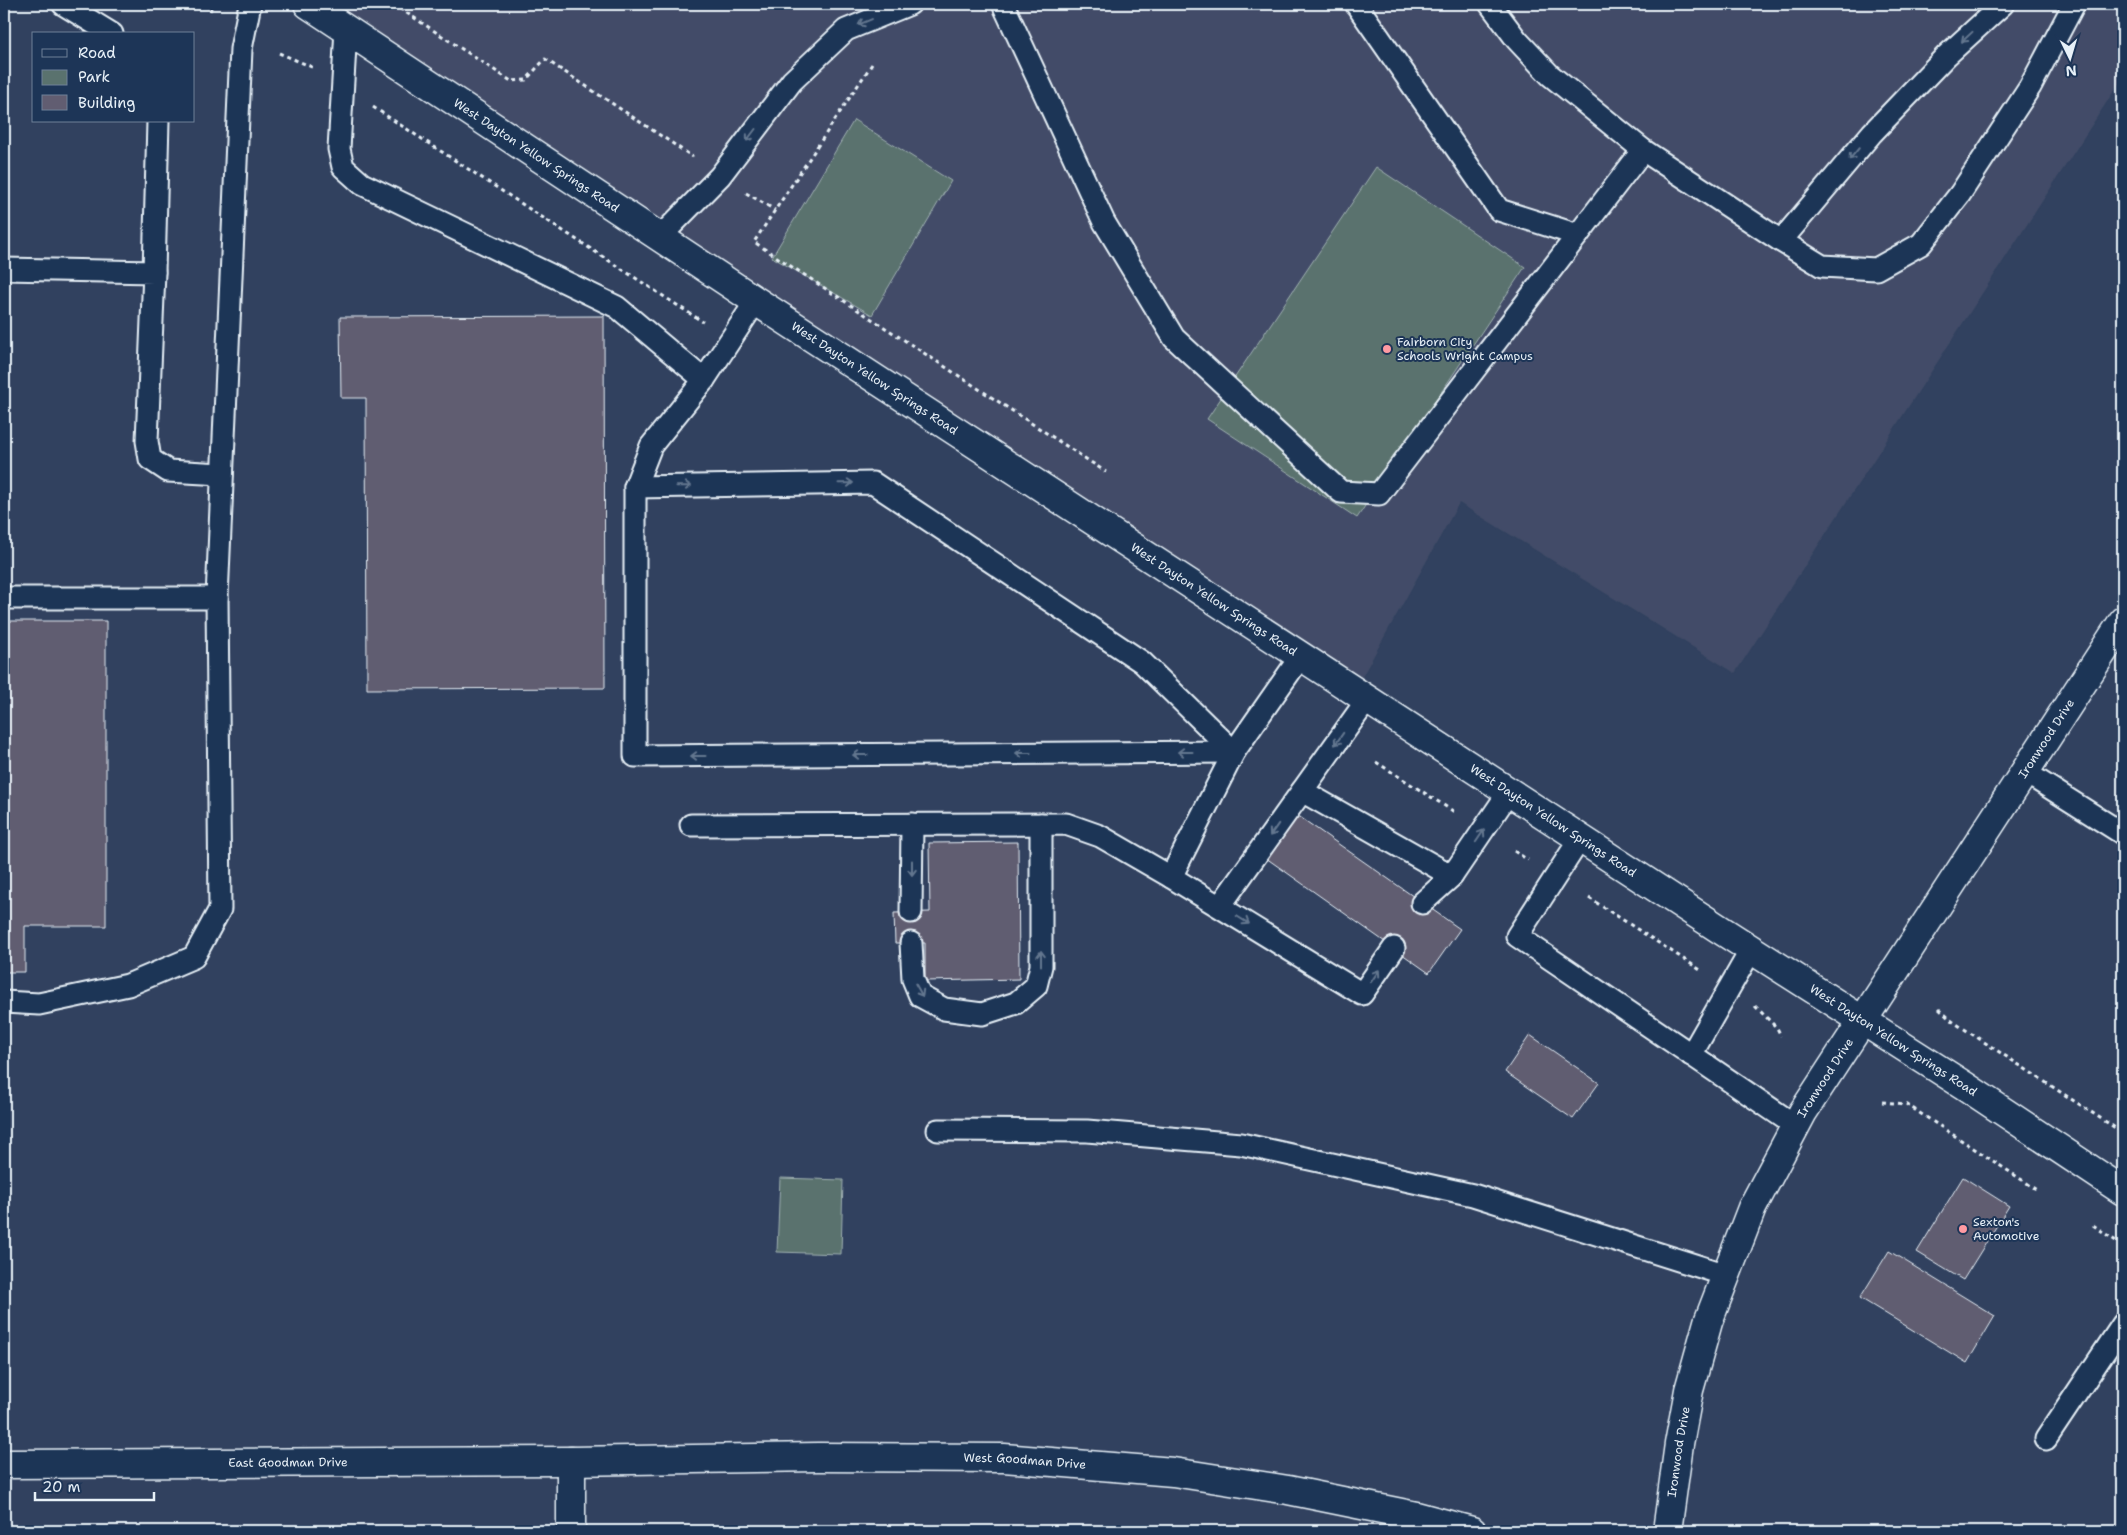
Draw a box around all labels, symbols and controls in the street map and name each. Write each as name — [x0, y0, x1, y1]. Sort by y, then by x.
one-way arrow — [858, 18, 873, 28]
one-way arrow — [1961, 31, 1973, 43]
legend — [32, 32, 195, 122]
north arrow — [2044, 32, 2094, 82]
text: Road — [78, 43, 116, 63]
text: N — [2065, 62, 2077, 80]
text: Park — [78, 67, 110, 87]
text: Building — [78, 93, 135, 113]
street label: West Dayton Yellow Springs Road — [450, 95, 623, 216]
one-way arrow — [746, 128, 756, 142]
one-way arrow — [1849, 147, 1860, 160]
street label: West Dayton Yellow Springs Road — [788, 318, 961, 439]
place label: Fairborn City Schools Wright Campus — [1397, 334, 1533, 364]
marker: Fairborn City Schools Wright Campus — [1381, 343, 1393, 355]
one-way arrow — [838, 479, 854, 488]
one-way arrow — [675, 481, 691, 491]
street label: West Dayton Yellow Springs Road — [1127, 539, 1301, 660]
street label: Ironwood Drive — [2015, 696, 2078, 781]
one-way arrow — [1334, 732, 1344, 746]
one-way arrow — [1178, 747, 1194, 757]
one-way arrow — [1015, 748, 1032, 758]
one-way arrow — [853, 750, 869, 759]
one-way arrow — [690, 751, 706, 761]
street label: West Dayton Yellow Springs Road — [1467, 760, 1640, 881]
one-way arrow — [1269, 823, 1279, 837]
one-way arrow — [1475, 829, 1485, 843]
one-way arrow — [907, 860, 916, 876]
one-way arrow — [1236, 915, 1250, 926]
one-way arrow — [1036, 950, 1046, 966]
one-way arrow — [1370, 969, 1380, 983]
street label: West Dayton Yellow Springs Road — [1807, 981, 1980, 1100]
one-way arrow — [914, 982, 924, 996]
street label: Ironwood Drive — [1794, 1035, 1857, 1120]
place label: Sexton's Automotive — [1973, 1214, 2040, 1244]
marker: Sexton's Automotive — [1957, 1223, 1969, 1235]
street label: Ironwood Drive — [1664, 1405, 1694, 1498]
street label: West Goodman Drive — [964, 1450, 1087, 1473]
street label: East Goodman Drive — [228, 1454, 348, 1471]
scale bar — [35, 1470, 154, 1502]
text: 20 m — [42, 1477, 81, 1497]

